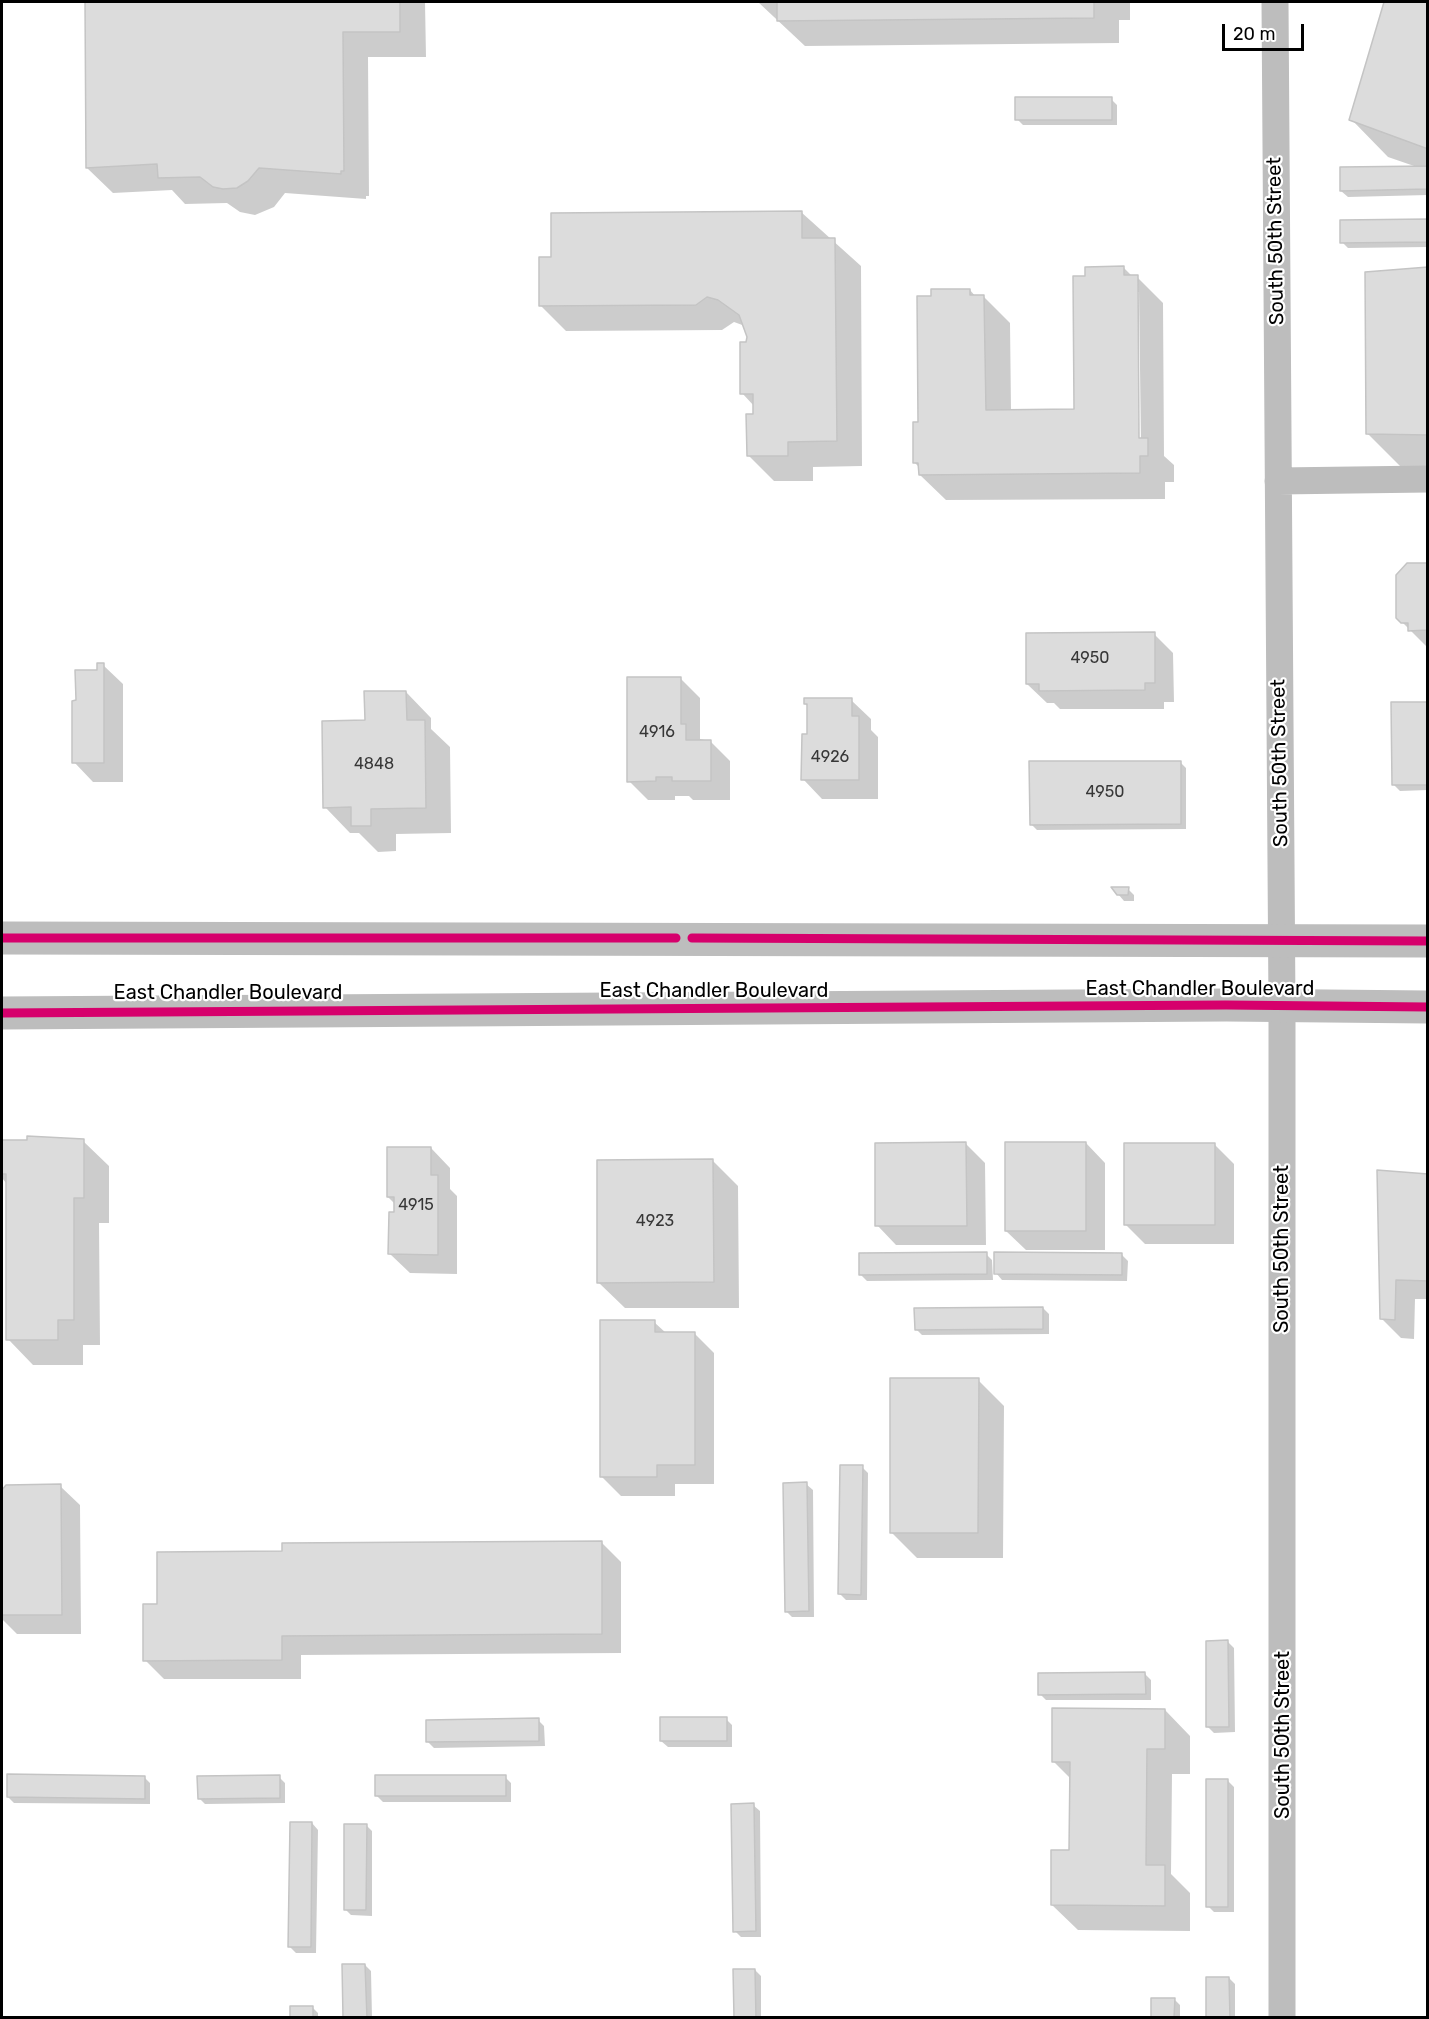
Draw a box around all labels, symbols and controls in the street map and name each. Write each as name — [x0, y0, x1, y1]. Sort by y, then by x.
scale bar — [1225, 12, 1308, 50]
text: 20 m — [1233, 23, 1275, 45]
street label: South 50th Street — [1263, 157, 1289, 325]
house number: 4950 — [1071, 648, 1109, 668]
street label: South 50th Street — [1267, 679, 1293, 847]
house number: 4916 — [639, 722, 675, 742]
house number: 4926 — [811, 747, 849, 767]
house number: 4848 — [354, 754, 394, 774]
house number: 4950 — [1086, 782, 1124, 802]
street label: East Chandler Boulevard — [1086, 977, 1314, 1001]
street label: East Chandler Boulevard — [600, 979, 828, 1003]
street label: East Chandler Boulevard — [114, 981, 342, 1005]
street label: South 50th Street — [1270, 1165, 1294, 1333]
house number: 4915 — [398, 1195, 434, 1215]
house number: 4923 — [636, 1211, 674, 1231]
street label: South 50th Street — [1271, 1651, 1295, 1819]

